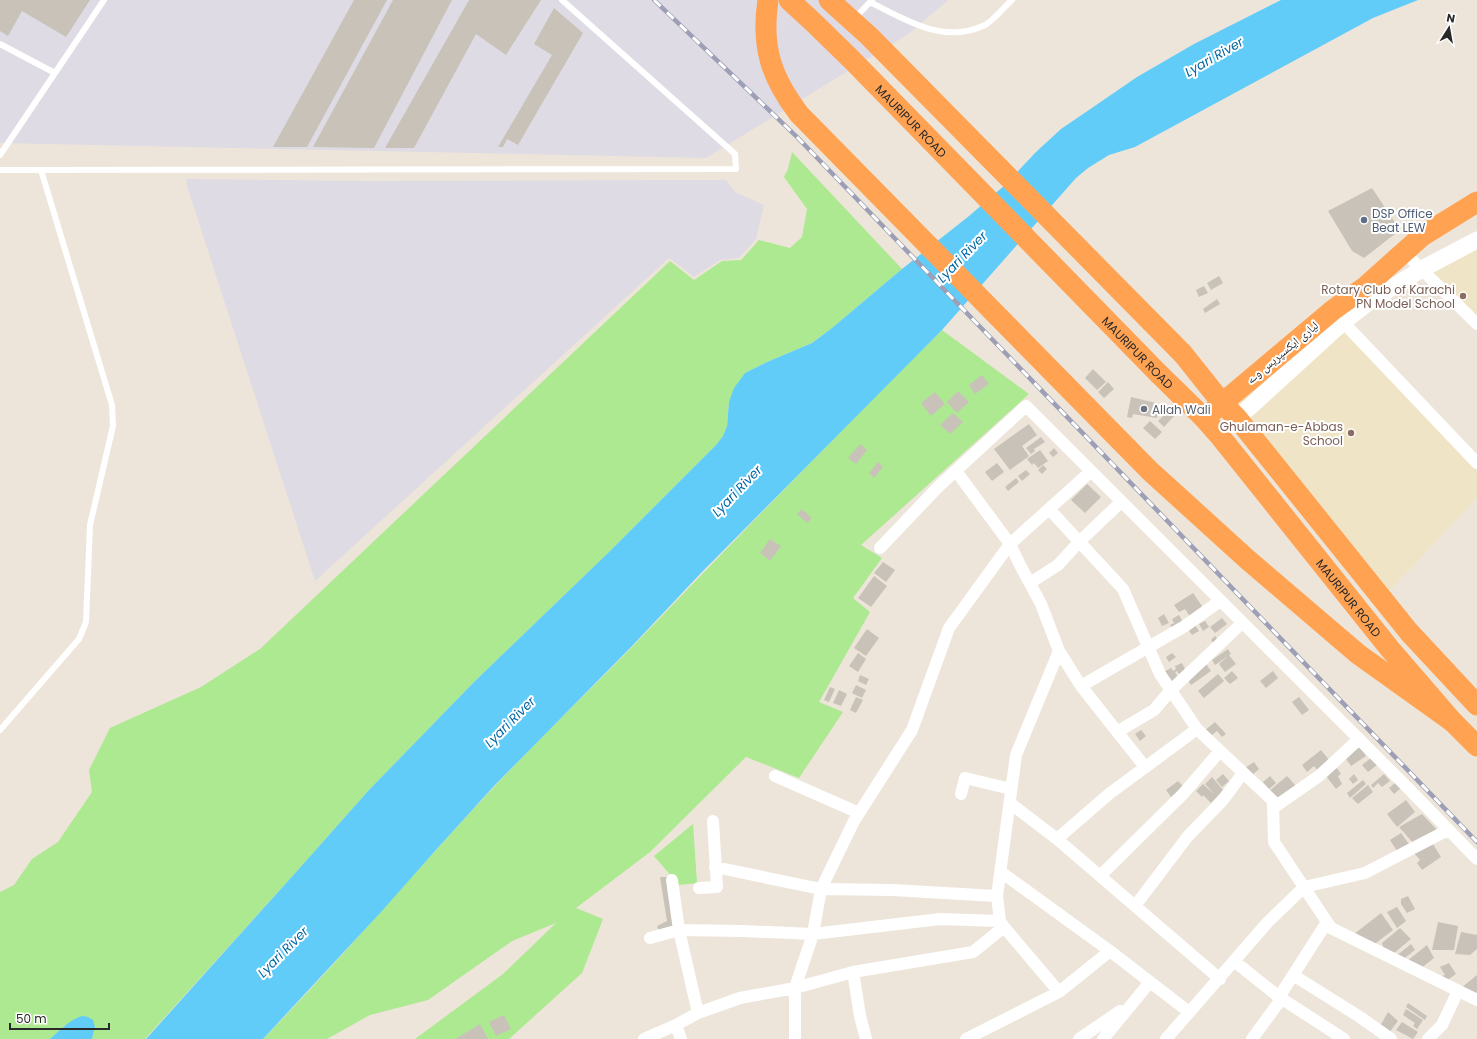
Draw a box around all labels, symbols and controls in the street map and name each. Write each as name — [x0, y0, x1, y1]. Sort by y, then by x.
north arrow — [1429, 8, 1469, 48]
text: N — [1445, 10, 1456, 27]
water label: Lyari River — [1181, 32, 1248, 81]
street label: MAURIPUR ROAD — [872, 81, 951, 161]
place label: DSP Office Beat LEW — [1372, 205, 1433, 236]
marker: DSP Office Beat LEW — [1359, 215, 1369, 225]
water label: Lyari River — [933, 226, 992, 287]
place label: Rotary Club of Karachi PN Model School — [1321, 281, 1455, 312]
marker: Rotary Club of Karachi PN Model School — [1458, 291, 1468, 301]
street label: MAURIPUR ROAD — [1098, 312, 1178, 392]
street label: لیاری ایکسپریس وے — [1242, 317, 1322, 387]
place label: Allah Wali — [1152, 401, 1211, 418]
marker: Allah Wali — [1139, 404, 1149, 414]
place label: Ghulaman-e-Abbas School — [1220, 418, 1343, 449]
marker: Ghulaman-e-Abbas School — [1346, 428, 1356, 438]
water label: Lyari River — [708, 460, 767, 521]
street label: MAURIPUR ROAD — [1312, 555, 1386, 640]
water label: Lyari River — [480, 692, 540, 752]
water label: Lyari River — [253, 922, 313, 982]
scale bar — [10, 1005, 109, 1031]
text: 50 m — [16, 1010, 47, 1027]

